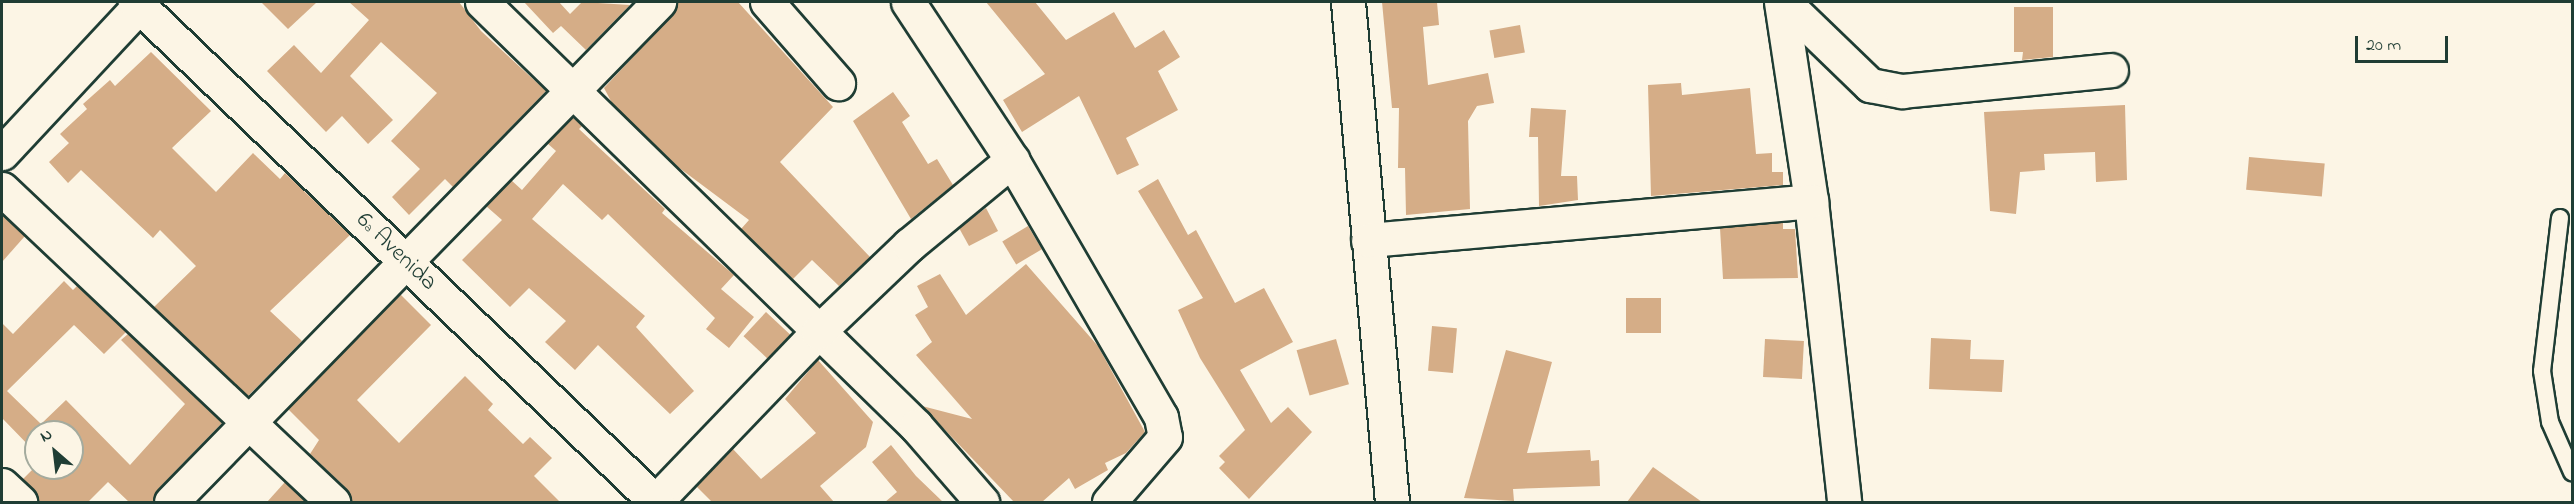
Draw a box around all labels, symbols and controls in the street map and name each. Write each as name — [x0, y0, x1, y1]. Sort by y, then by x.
scale bar — [2358, 24, 2451, 62]
text: 20 m — [2366, 33, 2401, 59]
street label: 6ª Avenida — [350, 207, 442, 297]
north arrow — [24, 420, 84, 480]
text: N — [36, 423, 57, 449]

